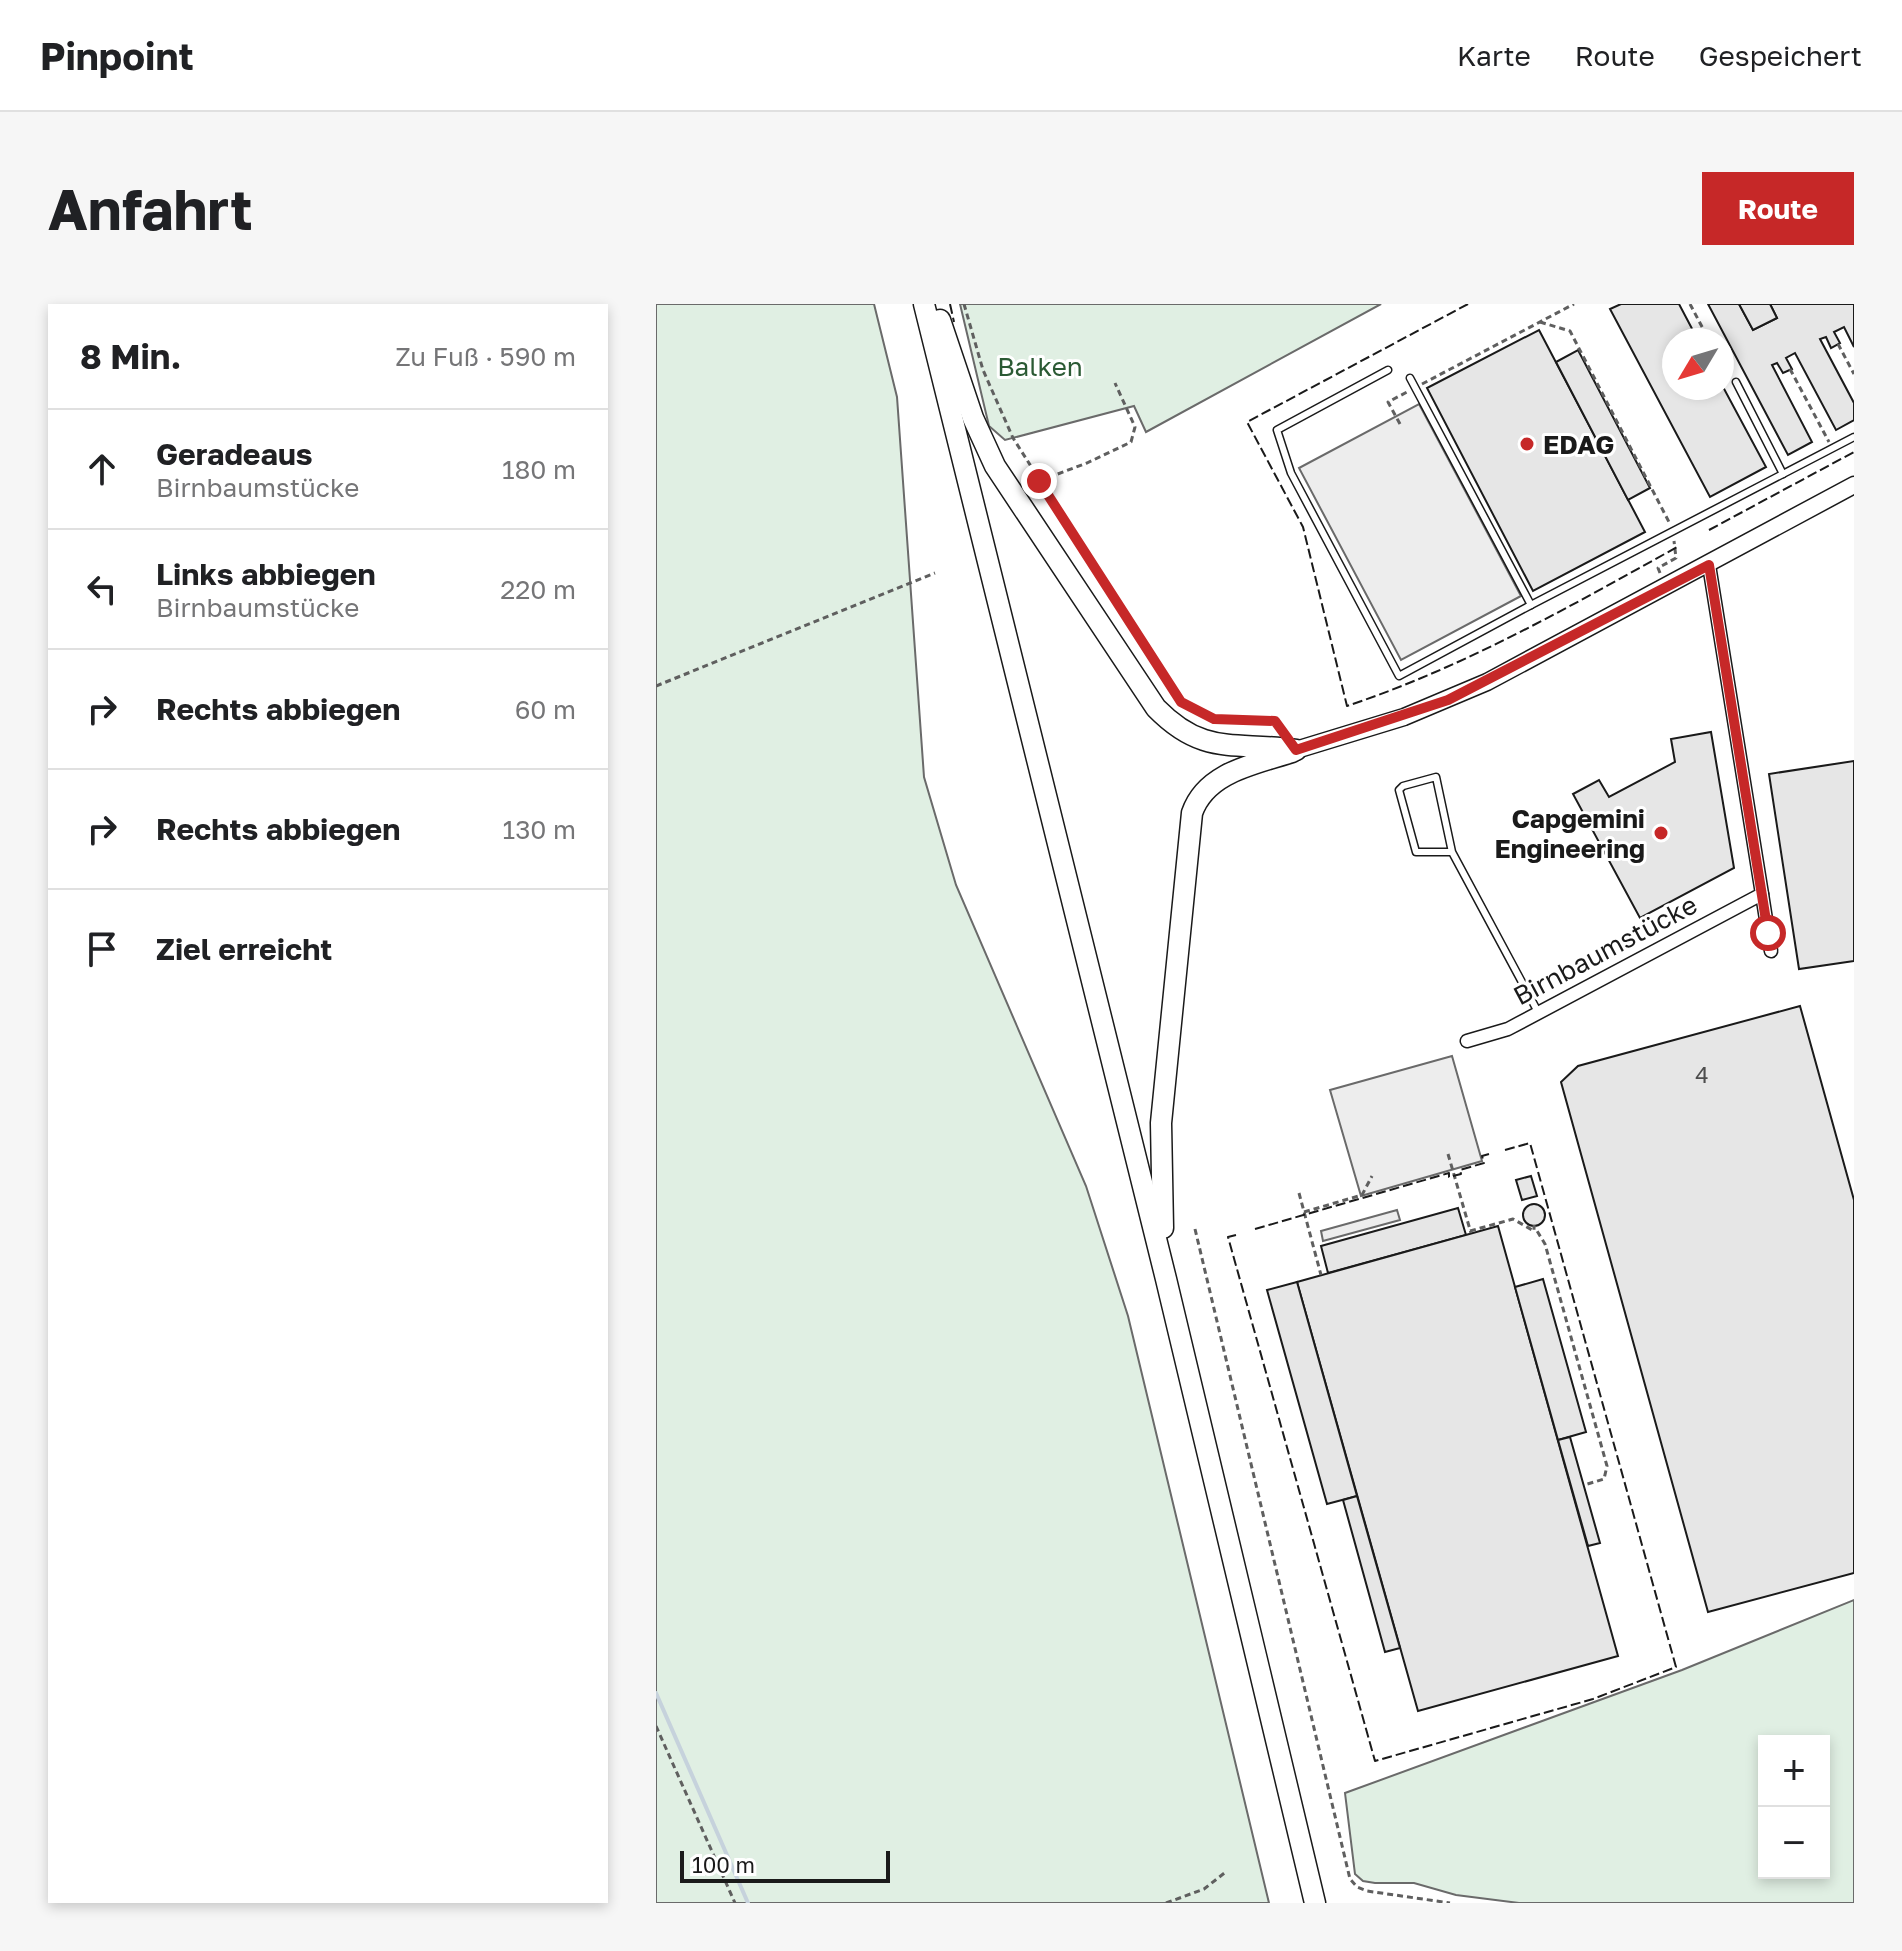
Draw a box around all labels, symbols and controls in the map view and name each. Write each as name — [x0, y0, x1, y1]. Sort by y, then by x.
text: Pinpoint — [40, 33, 194, 78]
text: Karte — [1457, 39, 1531, 72]
text: Route — [1575, 39, 1655, 72]
text: Gespeichert — [1699, 39, 1862, 72]
button: Route — [1702, 172, 1854, 245]
text: Anfahrt — [48, 175, 253, 242]
north arrow — [1662, 328, 1734, 400]
text: 8 Min. — [80, 336, 181, 376]
text: Zu Fuß · 590 m — [395, 341, 576, 372]
park label: Balken — [997, 351, 1083, 382]
place label: EDAG — [1543, 429, 1614, 460]
marker: EDAG — [1518, 435, 1536, 453]
text: Geradeaus — [156, 436, 313, 472]
icon: ahead — [80, 447, 124, 491]
text: 180 m — [502, 454, 576, 485]
route end — [1021, 463, 1057, 499]
text: Birnbaumstücke — [156, 472, 359, 503]
text: Links abbiegen — [156, 556, 376, 592]
icon: left — [80, 567, 124, 611]
text: 220 m — [500, 574, 576, 605]
text: Birnbaumstücke — [156, 592, 359, 623]
icon: right — [80, 687, 124, 731]
text: Rechts abbiegen — [156, 691, 400, 727]
text: 60 m — [515, 694, 576, 725]
place label: Capgemini Engineering — [1495, 803, 1645, 864]
icon: right — [80, 807, 124, 851]
text: Rechts abbiegen — [156, 811, 400, 847]
text: 130 m — [503, 814, 576, 845]
marker: Capgemini Engineering — [1652, 824, 1670, 842]
street label: Birnbaumstücke — [1508, 889, 1702, 1011]
route start — [1750, 915, 1786, 951]
icon: arrive — [80, 927, 124, 971]
text: Ziel erreicht — [156, 931, 332, 967]
house number: 4 — [1695, 1061, 1709, 1088]
map controls — [1758, 1735, 1830, 1879]
button: + — [1758, 1735, 1830, 1807]
button: − — [1758, 1807, 1830, 1879]
scale bar — [680, 1847, 890, 1883]
text: 100 m — [692, 1851, 755, 1878]

